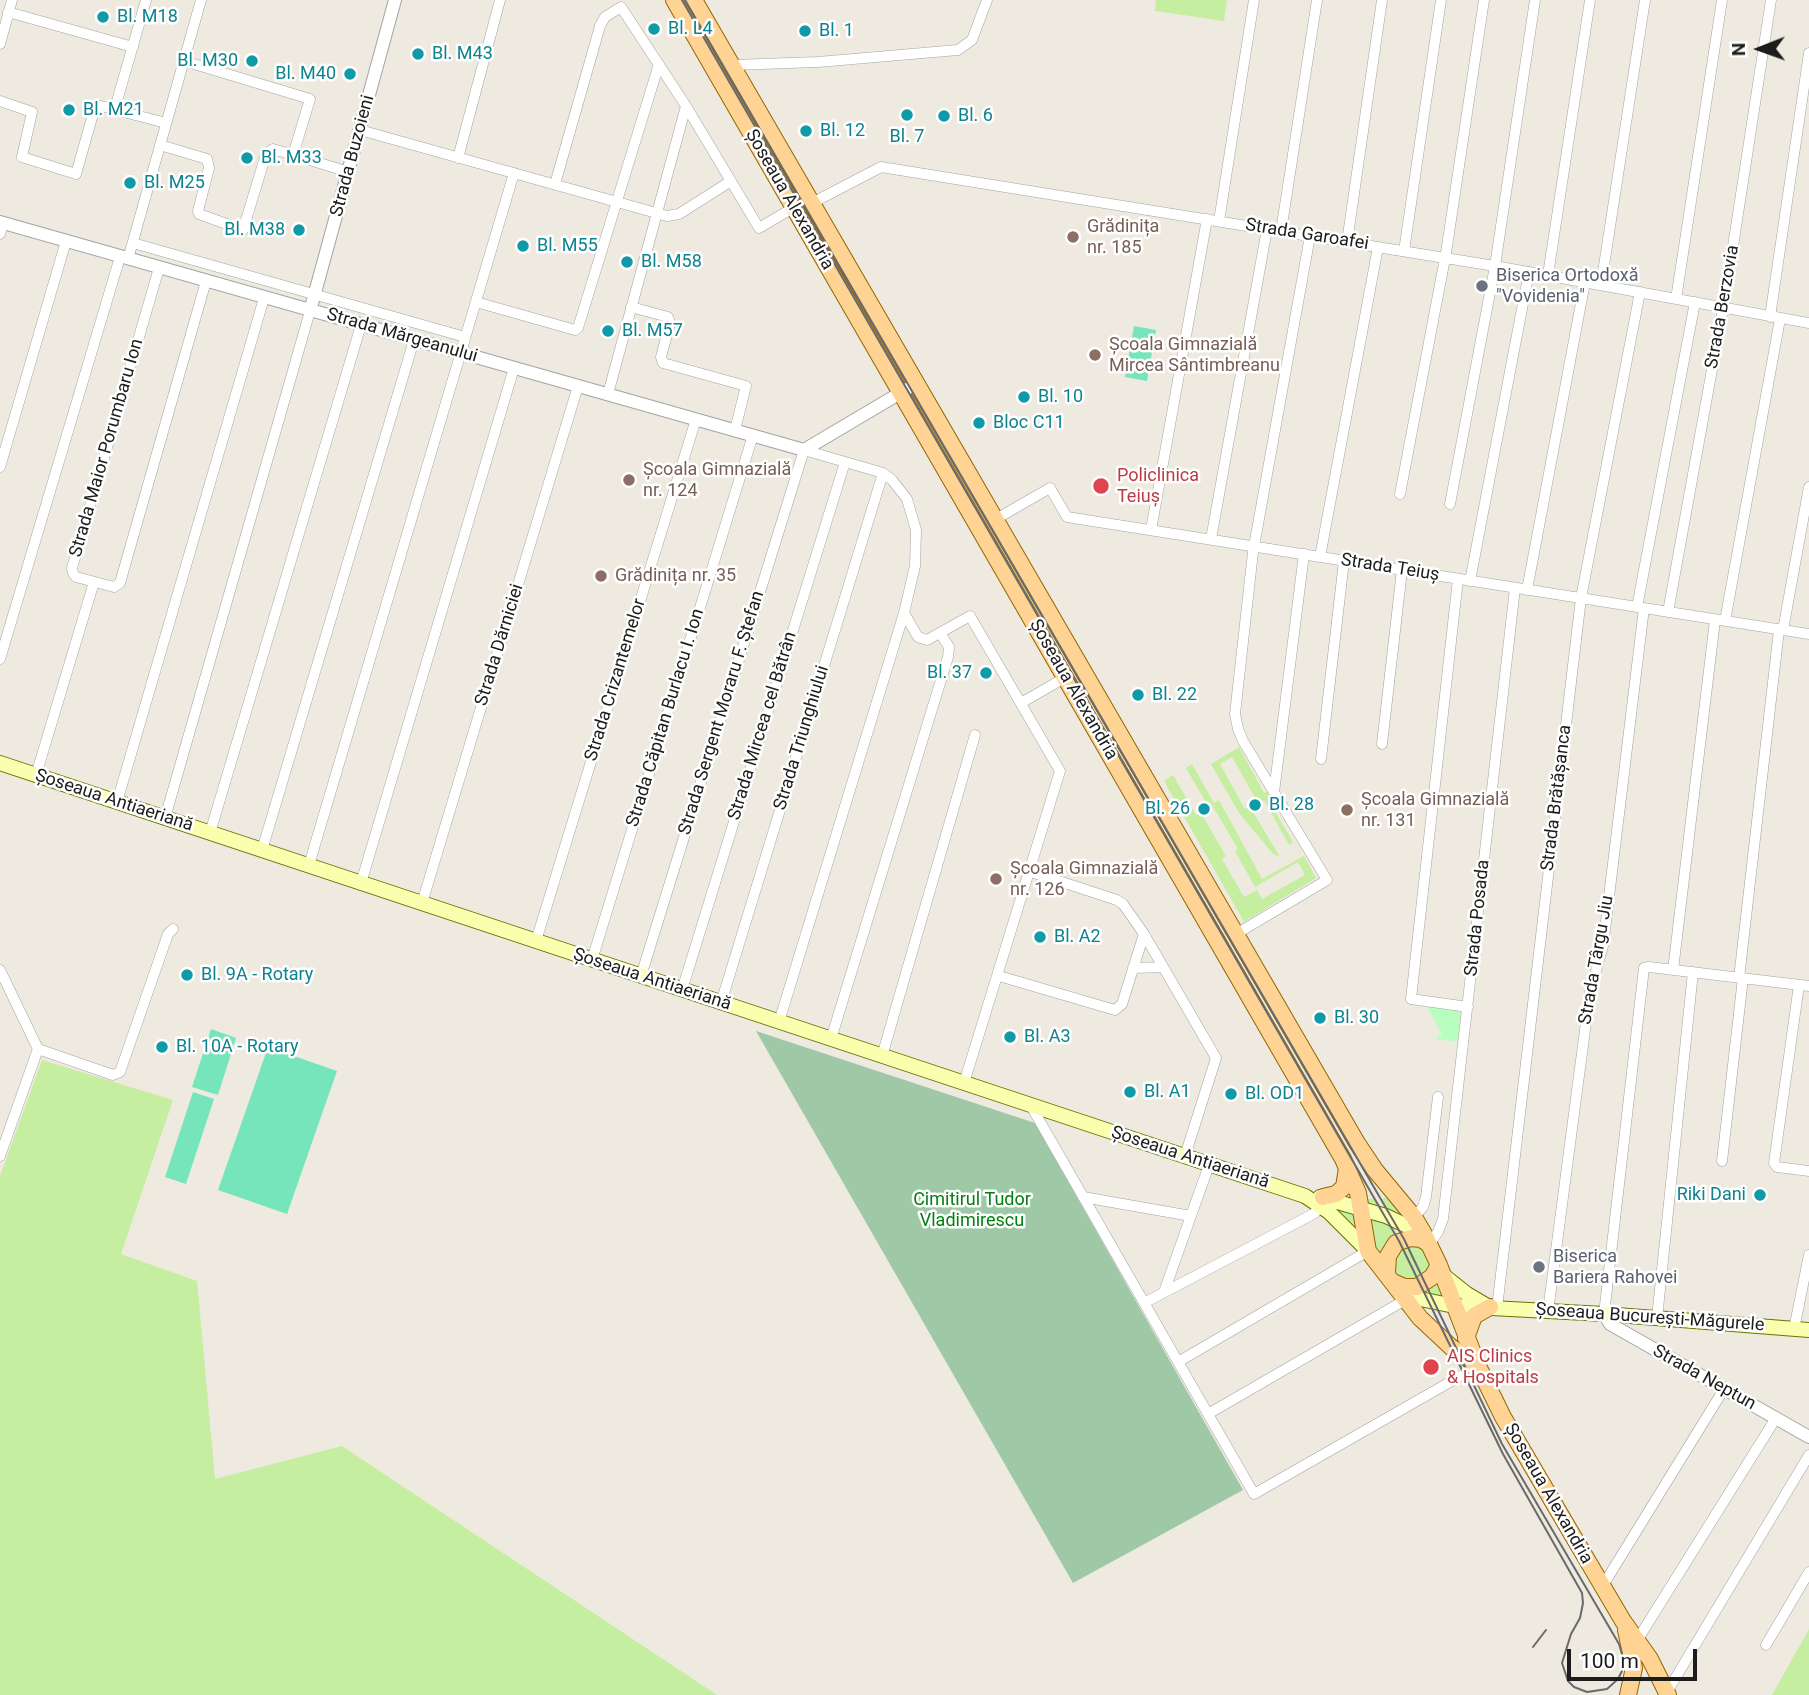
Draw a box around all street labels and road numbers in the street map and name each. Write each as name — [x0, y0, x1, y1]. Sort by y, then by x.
street label: Strada Buzoieni — [326, 93, 380, 219]
street label: Șoseaua Alexandria — [740, 126, 838, 274]
street label: Strada Garoafei — [1244, 215, 1370, 255]
street label: Strada Berzovia — [1701, 243, 1745, 371]
street label: Strada Mărgeanului — [324, 304, 480, 368]
street label: Strada Maior Porumbaru Ion — [65, 336, 149, 560]
street label: Strada Teiuș — [1339, 550, 1441, 586]
street label: Strada Dărniciei — [471, 581, 529, 709]
street label: Strada Sergent Moraru F. Ștefan — [675, 588, 769, 838]
street label: Strada Crizantemelor — [581, 596, 651, 764]
street label: Strada Căpitan Burlacu I. Ion — [622, 606, 710, 830]
street label: Șoseaua Alexandria — [1024, 616, 1122, 764]
street label: Strada Mircea cel Bătrân — [724, 629, 802, 823]
street label: Strada Triunghiului — [770, 663, 834, 813]
street label: Strada Brătășanca — [1537, 724, 1577, 872]
street label: Șoseaua Antiaeriană — [32, 765, 196, 837]
street label: Strada Posada — [1461, 859, 1495, 977]
street label: Strada Târgu Jiu — [1575, 894, 1619, 1026]
street label: Șoseaua Antiaeriană — [570, 944, 734, 1016]
street label: Șoseaua Antiaeriană — [1108, 1122, 1272, 1194]
street label: Șoseaua București-Măgurele — [1535, 1299, 1765, 1337]
street label: Strada Neptun — [1649, 1341, 1759, 1415]
street label: Șoseaua Alexandria — [1499, 1420, 1597, 1568]

